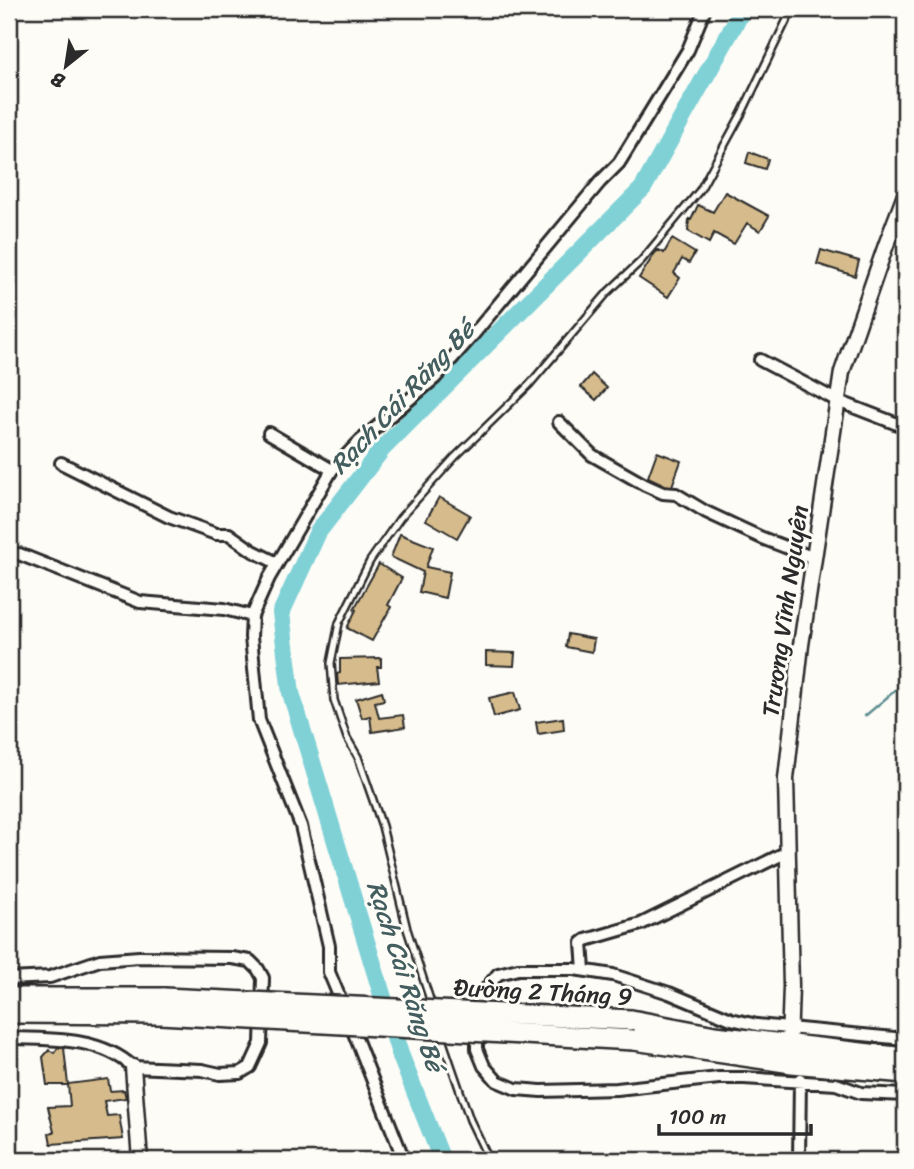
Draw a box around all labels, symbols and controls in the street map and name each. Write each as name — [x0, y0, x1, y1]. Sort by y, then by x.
north arrow — [32, 32, 102, 102]
text: B — [44, 63, 71, 98]
water label: Rạch Cái Răng Bé — [318, 305, 490, 485]
street label: Trương Vĩnh Nguyên — [749, 502, 821, 720]
water label: Rạch Cái Răng Bé — [354, 875, 460, 1082]
street label: Đường 2 Tháng 9 — [453, 966, 633, 1018]
scale bar — [659, 1092, 811, 1136]
text: 100 m — [669, 1098, 726, 1136]

